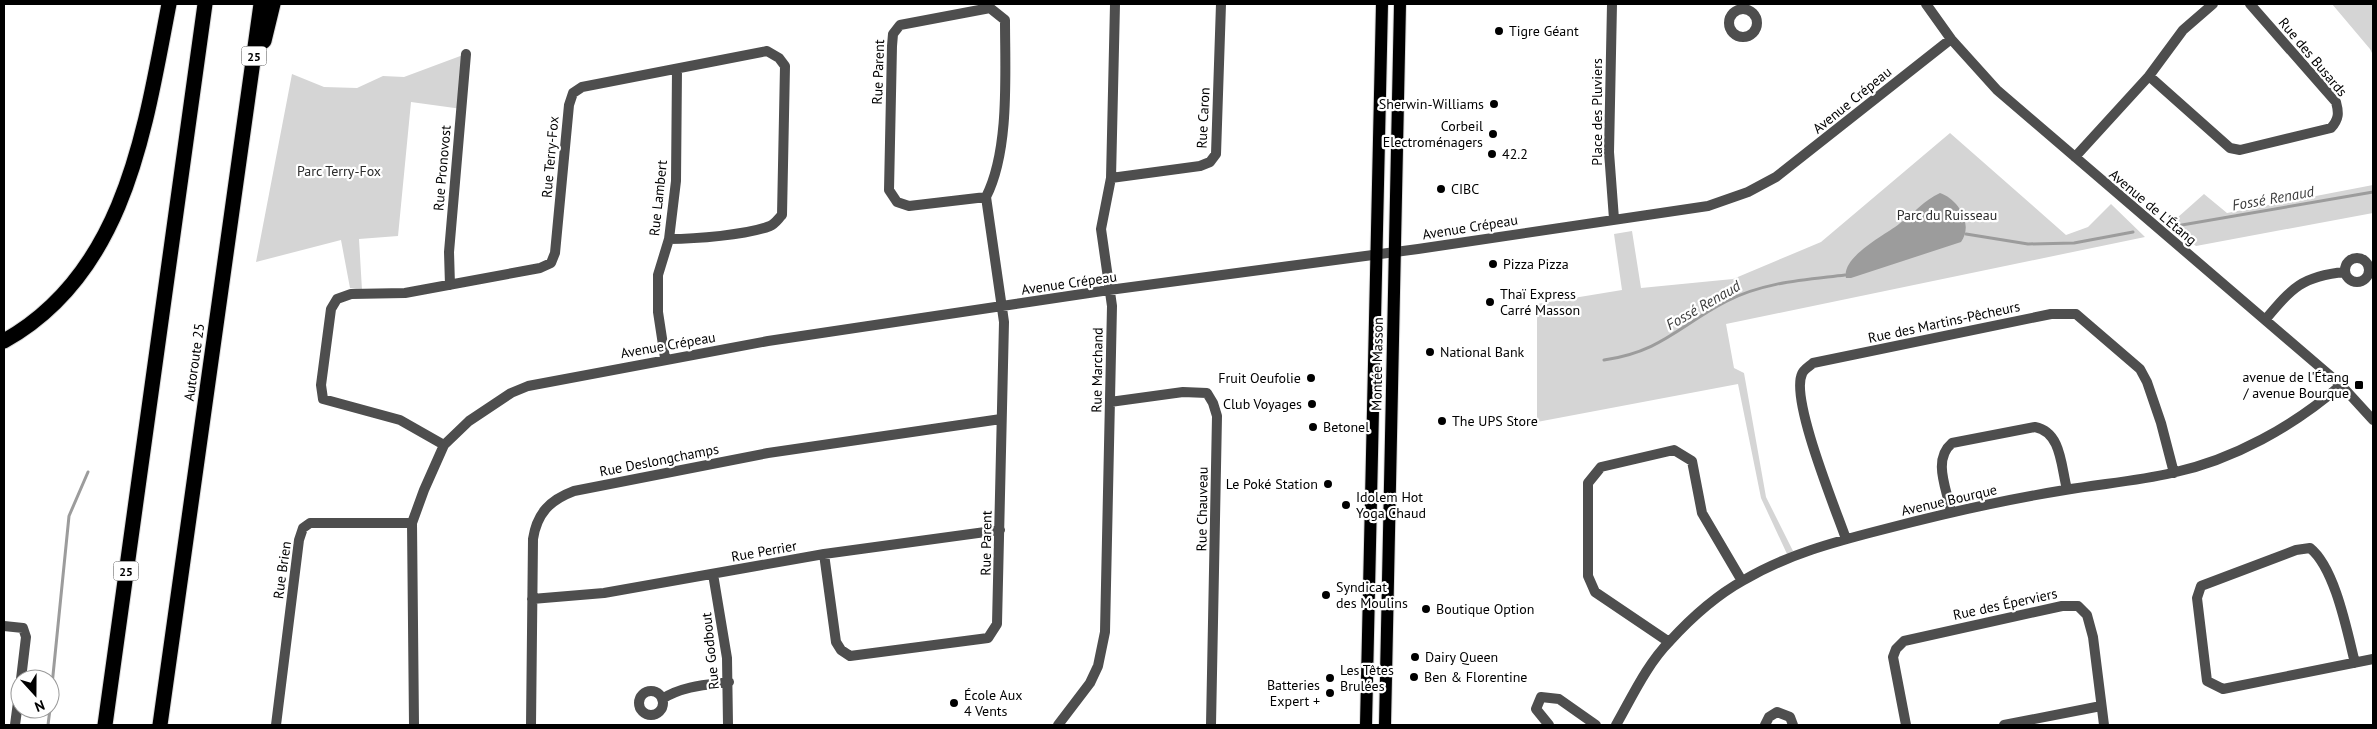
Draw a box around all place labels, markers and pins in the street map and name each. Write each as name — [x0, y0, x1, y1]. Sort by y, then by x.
place label: Tigre Géant — [1509, 22, 1579, 40]
marker: Tigre Géant — [1493, 25, 1505, 37]
place label: Sherwin-Williams — [1379, 95, 1484, 113]
marker: Sherwin-Williams — [1488, 98, 1500, 110]
place label: Corbeil Electroménagers — [1383, 117, 1483, 151]
marker: Corbeil Electroménagers — [1487, 128, 1499, 140]
place label: 42.2 — [1502, 145, 1528, 163]
marker: 42.2 — [1486, 148, 1498, 160]
place label: CIBC — [1451, 180, 1479, 198]
marker: CIBC — [1435, 183, 1447, 195]
place label: Pizza Pizza — [1503, 255, 1569, 273]
marker: Pizza Pizza — [1487, 258, 1499, 270]
place label: Thaï Express Carré Masson — [1500, 285, 1580, 319]
marker: Thaï Express Carré Masson — [1484, 296, 1496, 308]
place label: National Bank — [1440, 343, 1525, 361]
marker: National Bank — [1424, 346, 1436, 358]
place label: avenue de l'Étang / avenue Bourque — [2242, 368, 2349, 402]
place label: Fruit Oeufolie — [1218, 369, 1301, 387]
marker: Fruit Oeufolie — [1305, 372, 1317, 384]
marker: avenue de l'Étang / avenue Bourque — [2353, 379, 2365, 391]
place label: Club Voyages — [1223, 395, 1302, 413]
marker: Club Voyages — [1306, 398, 1318, 410]
place label: The UPS Store — [1452, 412, 1538, 430]
marker: The UPS Store — [1436, 415, 1448, 427]
place label: Betonel — [1323, 418, 1369, 436]
marker: Betonel — [1307, 421, 1319, 433]
place label: Le Poké Station — [1226, 475, 1318, 493]
marker: Le Poké Station — [1322, 478, 1334, 490]
place label: Idolem Hot Yoga Chaud — [1356, 488, 1426, 522]
marker: Idolem Hot Yoga Chaud — [1340, 499, 1352, 511]
place label: Syndicat des Moulins — [1336, 578, 1408, 612]
marker: Syndicat des Moulins — [1320, 589, 1332, 601]
place label: Boutique Option — [1436, 600, 1534, 618]
marker: Boutique Option — [1420, 603, 1432, 615]
place label: Dairy Queen — [1425, 648, 1498, 666]
marker: Dairy Queen — [1409, 651, 1421, 663]
place label: Les Têtes Brulées — [1340, 661, 1394, 695]
place label: Ben & Florentine — [1424, 668, 1527, 686]
marker: Ben & Florentine — [1408, 671, 1420, 683]
marker: Les Têtes Brulées — [1324, 672, 1336, 684]
place label: Batteries Expert + — [1267, 676, 1320, 710]
place label: École Aux 4 Vents — [964, 686, 1022, 720]
marker: Batteries Expert + — [1324, 687, 1336, 699]
marker: École Aux 4 Vents — [948, 697, 960, 709]

